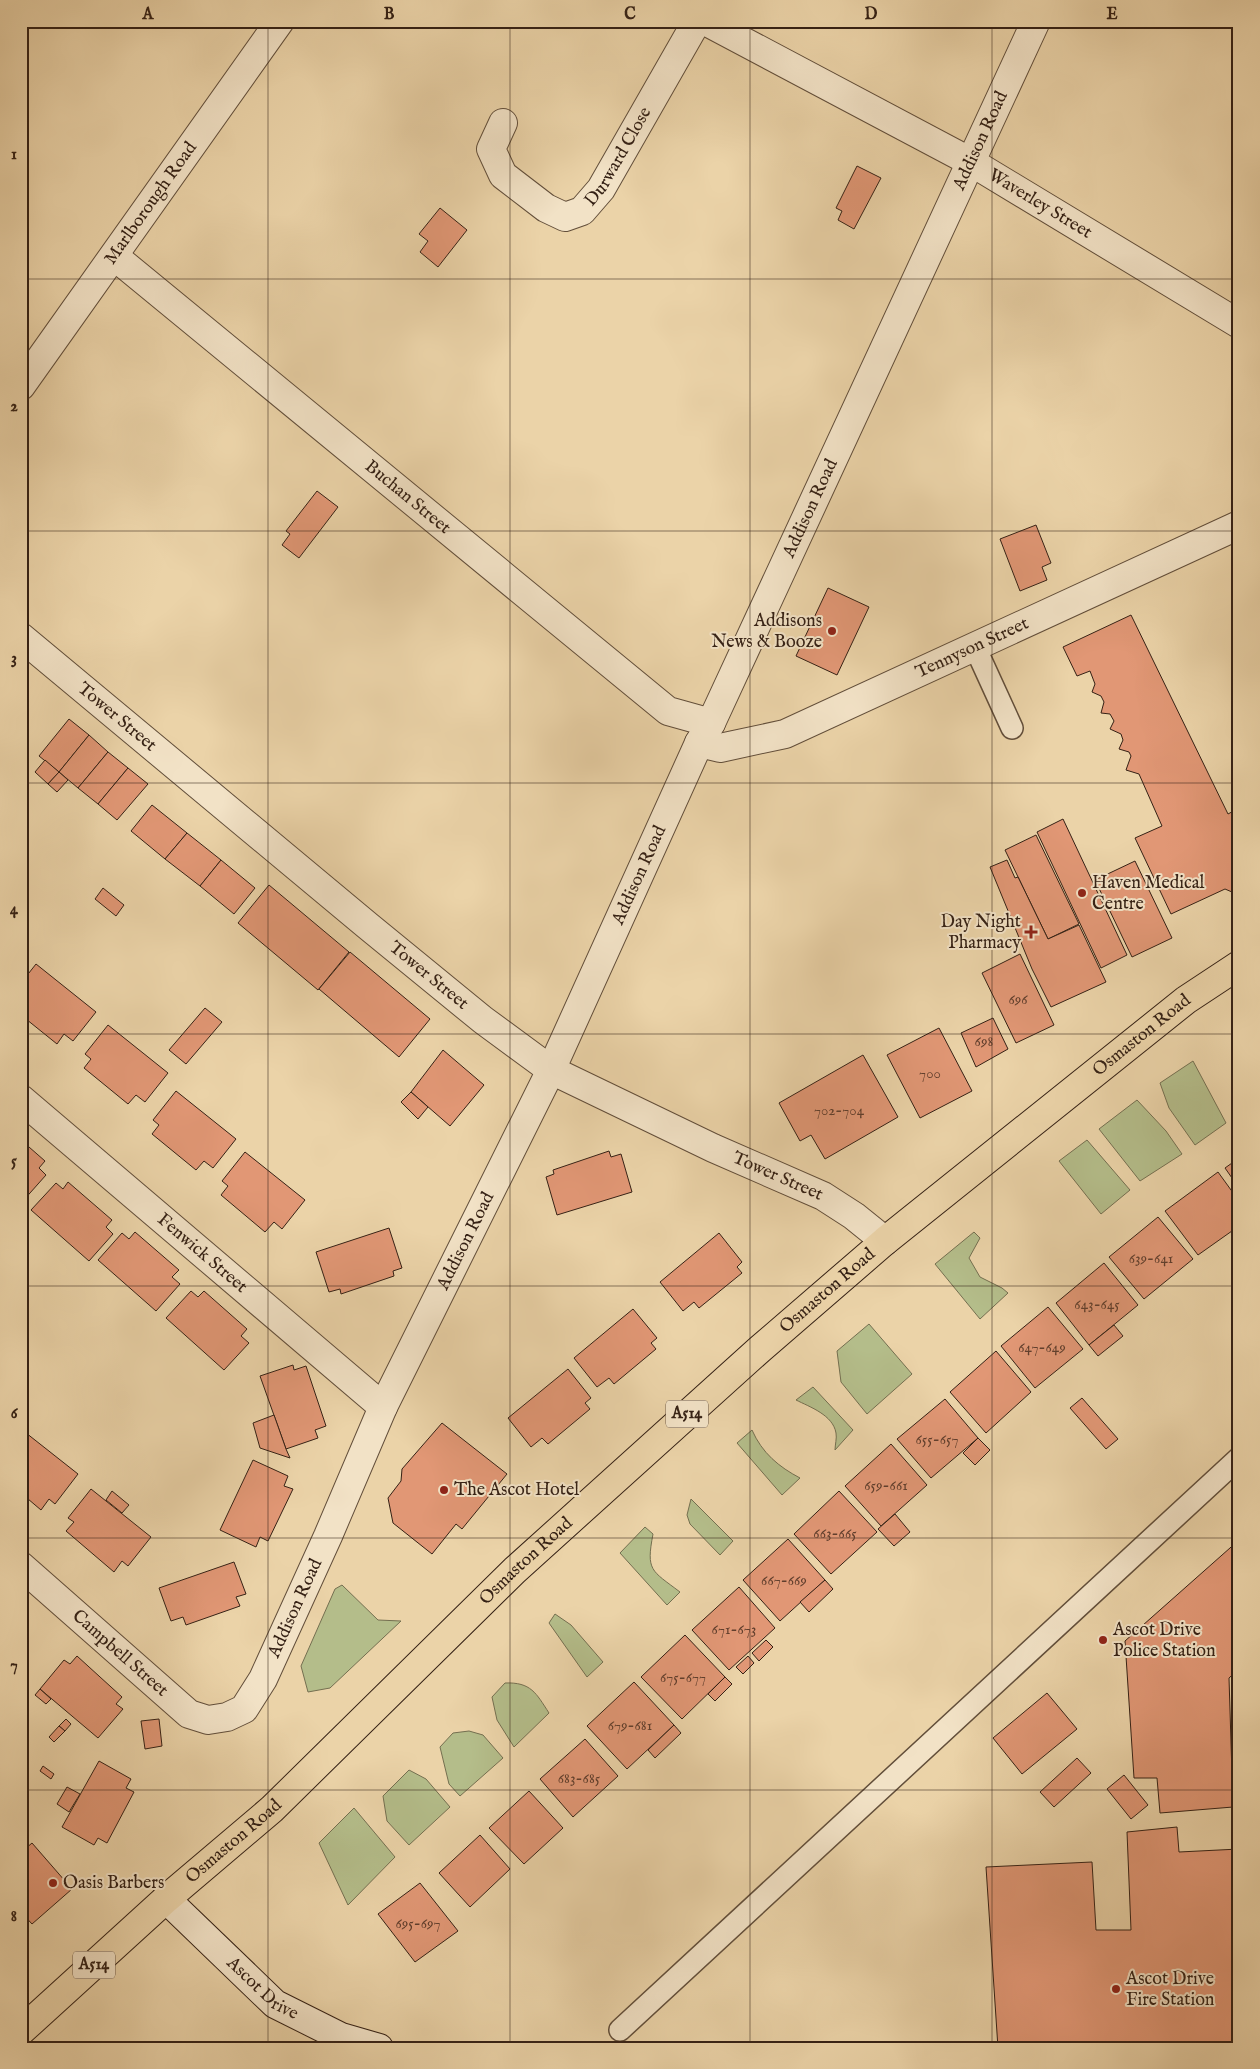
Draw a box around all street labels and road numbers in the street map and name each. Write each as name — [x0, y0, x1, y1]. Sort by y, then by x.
street label: Addison Road — [947, 87, 1013, 195]
street label: Durward Close — [579, 103, 657, 211]
street label: Marlborough Road — [99, 137, 202, 269]
street label: Waverley Street — [984, 164, 1096, 244]
street label: Buchan Street — [360, 455, 455, 539]
street label: Addison Road — [777, 455, 843, 562]
street label: Tennyson Street — [912, 612, 1032, 684]
street label: Tower Street — [73, 677, 161, 757]
street label: Addison Road — [606, 822, 672, 929]
street label: Tower Street — [384, 936, 473, 1015]
street label: Osmaston Road — [1088, 989, 1196, 1082]
street label: Tower Street — [729, 1146, 827, 1206]
street label: Addison Road — [431, 1188, 500, 1295]
street label: Fenwick Street — [152, 1208, 252, 1298]
street label: Osmaston Road — [775, 1243, 880, 1338]
road number: A514 — [666, 1400, 708, 1428]
street label: Osmaston Road — [474, 1512, 578, 1610]
street label: Addison Road — [262, 1555, 328, 1662]
street label: Campbell Street — [67, 1605, 173, 1702]
street label: Osmaston Road — [181, 1794, 287, 1889]
street label: Ascot Drive — [221, 1951, 302, 2025]
road number: A514 — [73, 1952, 115, 1978]

